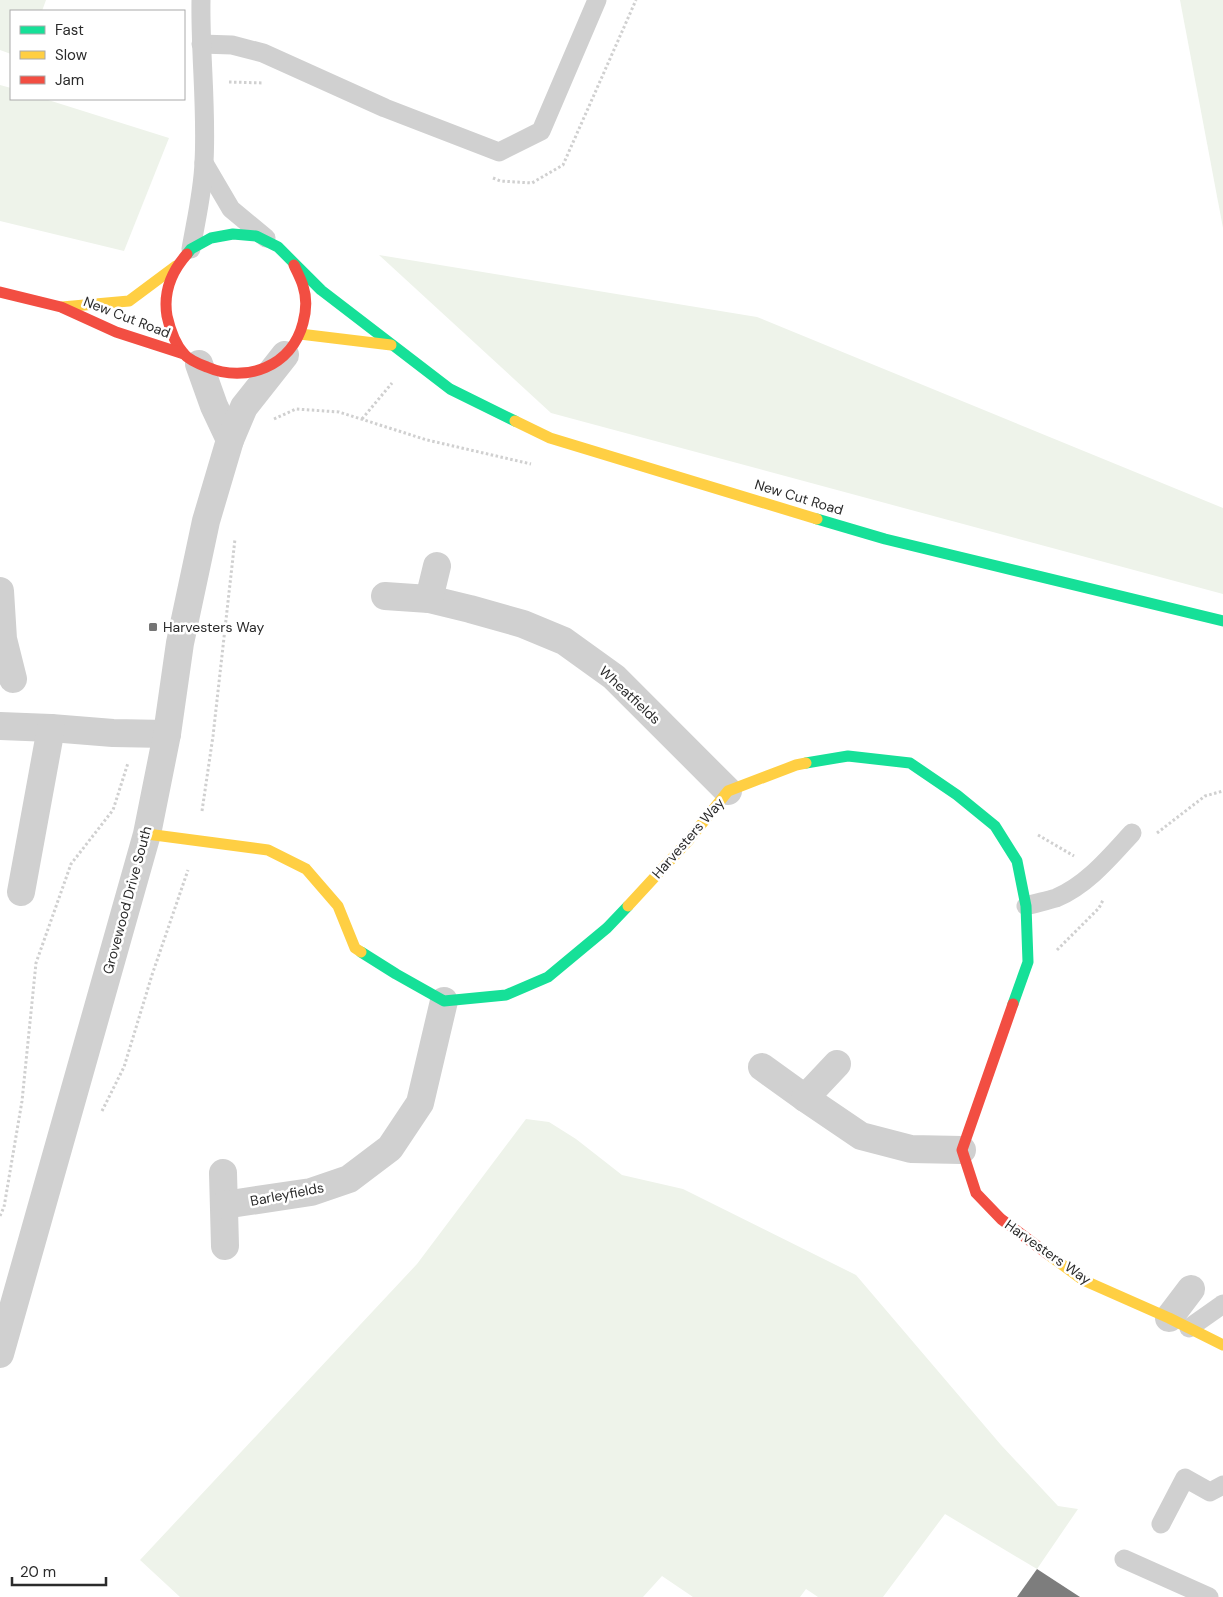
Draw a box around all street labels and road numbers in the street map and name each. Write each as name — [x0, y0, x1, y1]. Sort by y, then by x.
street label: New Cut Road — [81, 292, 173, 342]
street label: New Cut Road — [753, 475, 845, 519]
street label: Wheatfields — [596, 662, 664, 728]
street label: Harvesters Way — [648, 794, 728, 882]
street label: Grovewood Drive South — [99, 824, 155, 976]
street label: Barleyfields — [249, 1178, 325, 1210]
street label: Harvesters Way — [1001, 1216, 1095, 1289]

